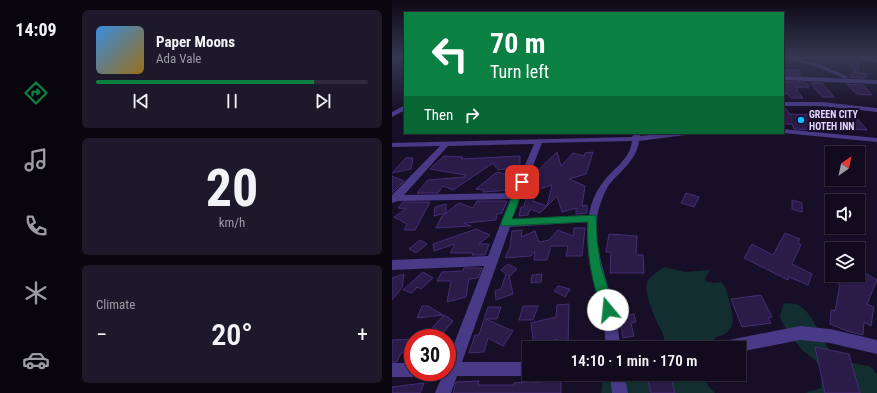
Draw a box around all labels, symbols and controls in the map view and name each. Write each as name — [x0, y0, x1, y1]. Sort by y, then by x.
text: 14:09 — [15, 19, 57, 40]
text: 70 m — [490, 27, 546, 60]
icon: left — [424, 28, 476, 80]
text: Paper Moons — [156, 33, 235, 51]
text: Ada Vale — [156, 51, 201, 66]
text: Turn left — [490, 61, 549, 82]
icon: directions — [22, 79, 50, 107]
icon: previous — [130, 90, 152, 112]
icon: pause — [221, 90, 243, 112]
icon: next — [312, 90, 334, 112]
icon: right — [461, 104, 483, 126]
text: Then — [424, 106, 453, 124]
place label: GREEN CITY HOTEH INN — [809, 109, 858, 132]
marker: GREEN CITY HOTEH INN — [796, 115, 806, 125]
icon: music — [22, 146, 50, 174]
north arrow — [825, 146, 865, 186]
map controls — [825, 146, 865, 282]
text: 20 — [206, 158, 258, 219]
pin — [505, 165, 539, 199]
icon: arrive — [511, 171, 533, 193]
button: sound — [825, 194, 865, 234]
icon: phone — [22, 212, 50, 240]
text: km/h — [219, 215, 245, 230]
button: layers — [825, 242, 865, 282]
icon: climate — [22, 279, 50, 307]
position arrow — [587, 289, 629, 331]
text: Climate — [96, 297, 135, 312]
text: 20° — [211, 317, 253, 352]
text: − — [96, 322, 107, 347]
text: + — [357, 322, 368, 347]
speed limit sign: 30 — [404, 329, 456, 381]
icon: car — [22, 346, 50, 374]
text: 14:10 · 1 min · 170 m — [571, 352, 697, 370]

